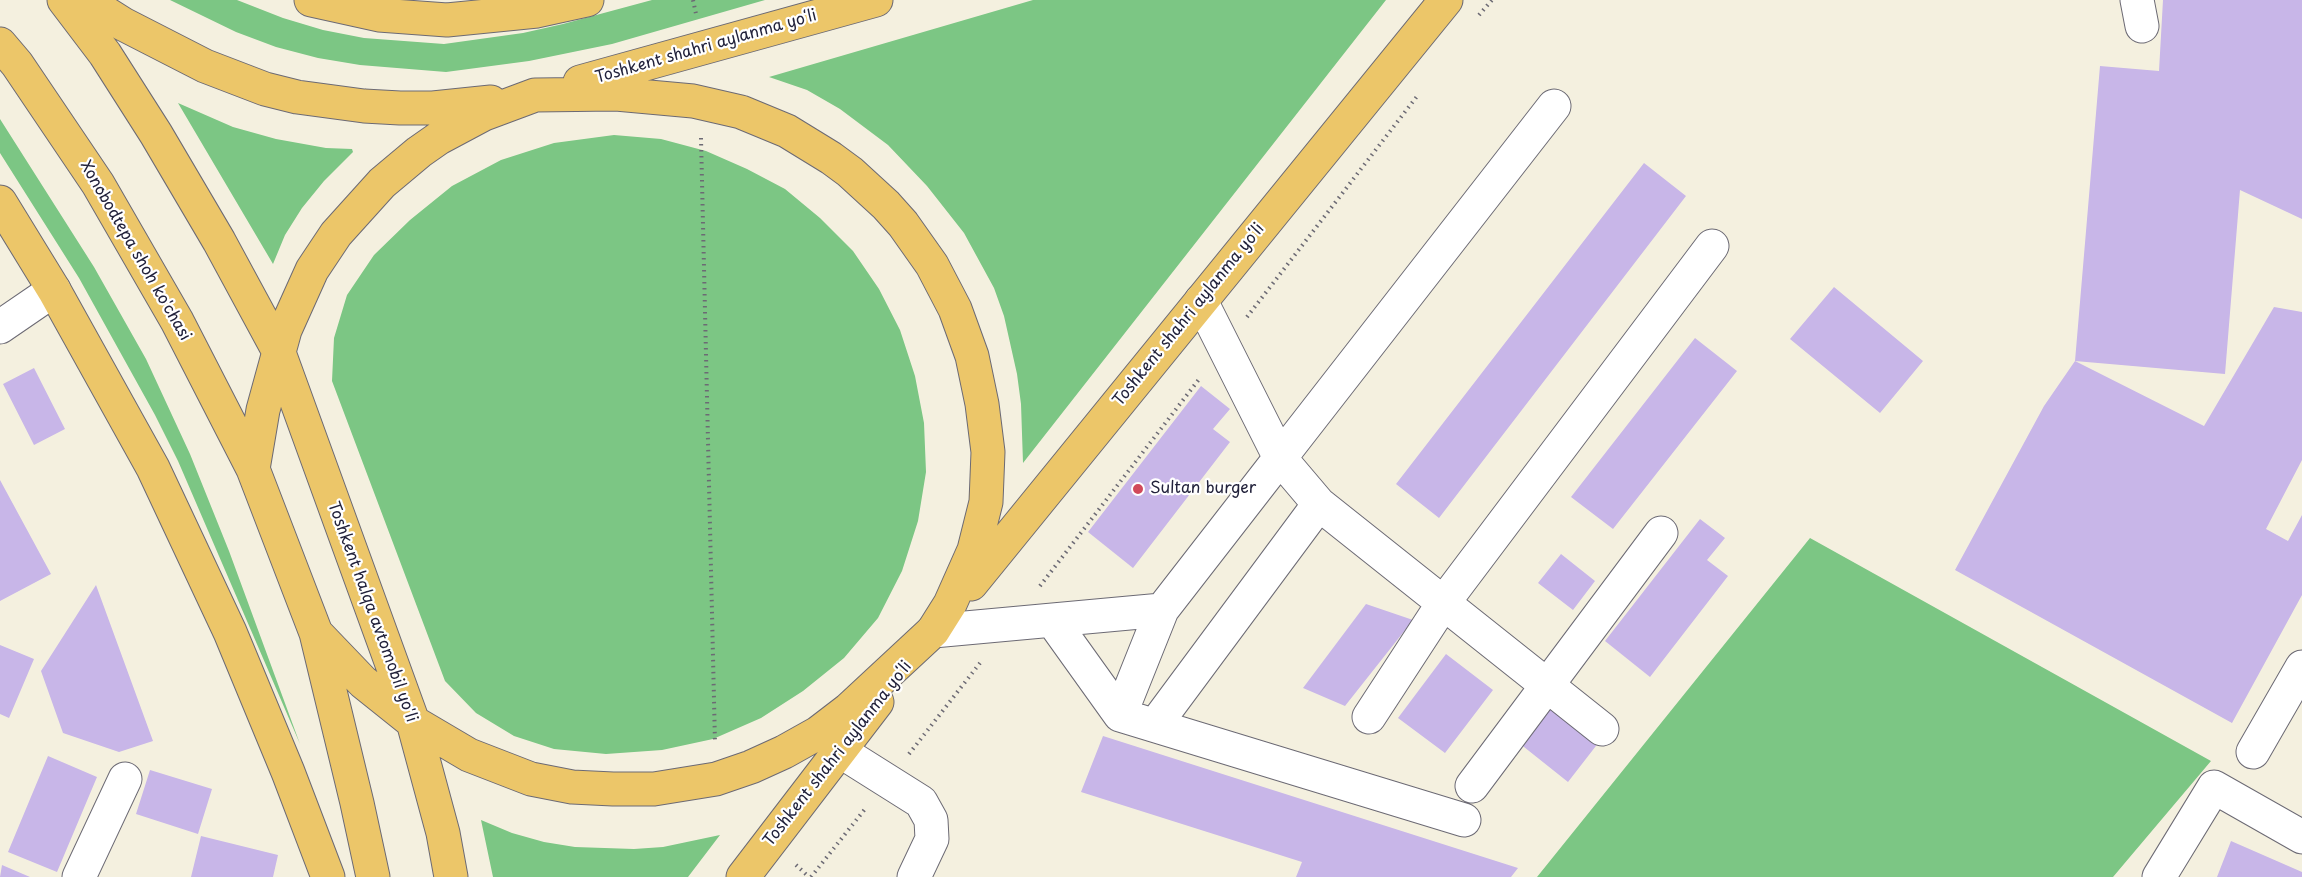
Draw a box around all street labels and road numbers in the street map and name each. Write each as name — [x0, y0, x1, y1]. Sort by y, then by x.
street label: Toshkent shahri aylanma yoʻli — [593, 6, 819, 88]
street label: Xonobodtepa shoh ko'chasi — [75, 158, 195, 344]
street label: Toshkent shahri aylanma yoʻli — [1109, 220, 1269, 410]
street label: Toshkent halqa avtomobil yo'li — [323, 499, 421, 725]
street label: Toshkent shahri aylanma yoʻli — [760, 658, 916, 850]

